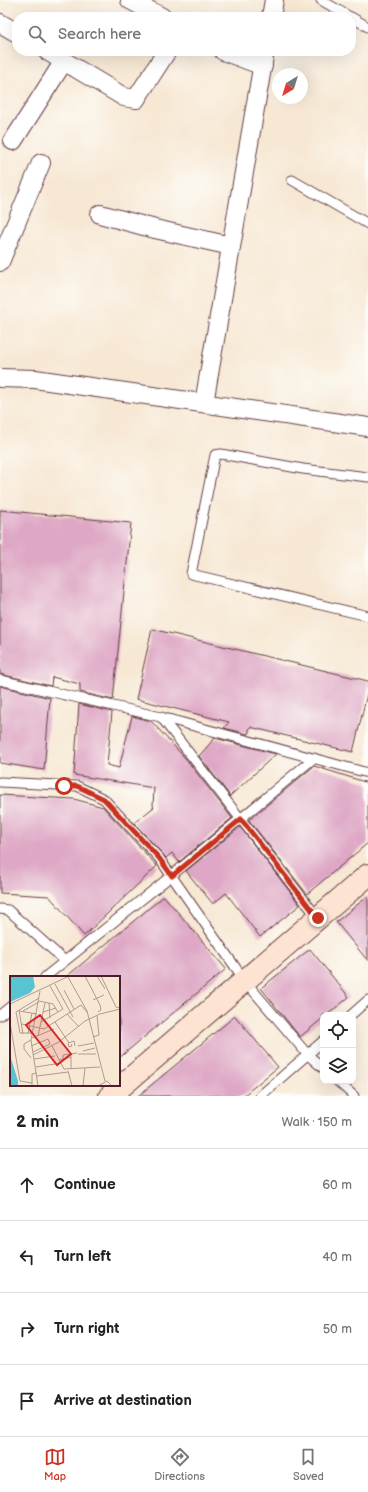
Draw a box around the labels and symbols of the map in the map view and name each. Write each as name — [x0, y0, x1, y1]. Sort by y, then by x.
north arrow — [272, 68, 308, 104]
route start — [55, 777, 73, 795]
route end — [309, 909, 327, 927]
inset map — [10, 976, 120, 1086]

